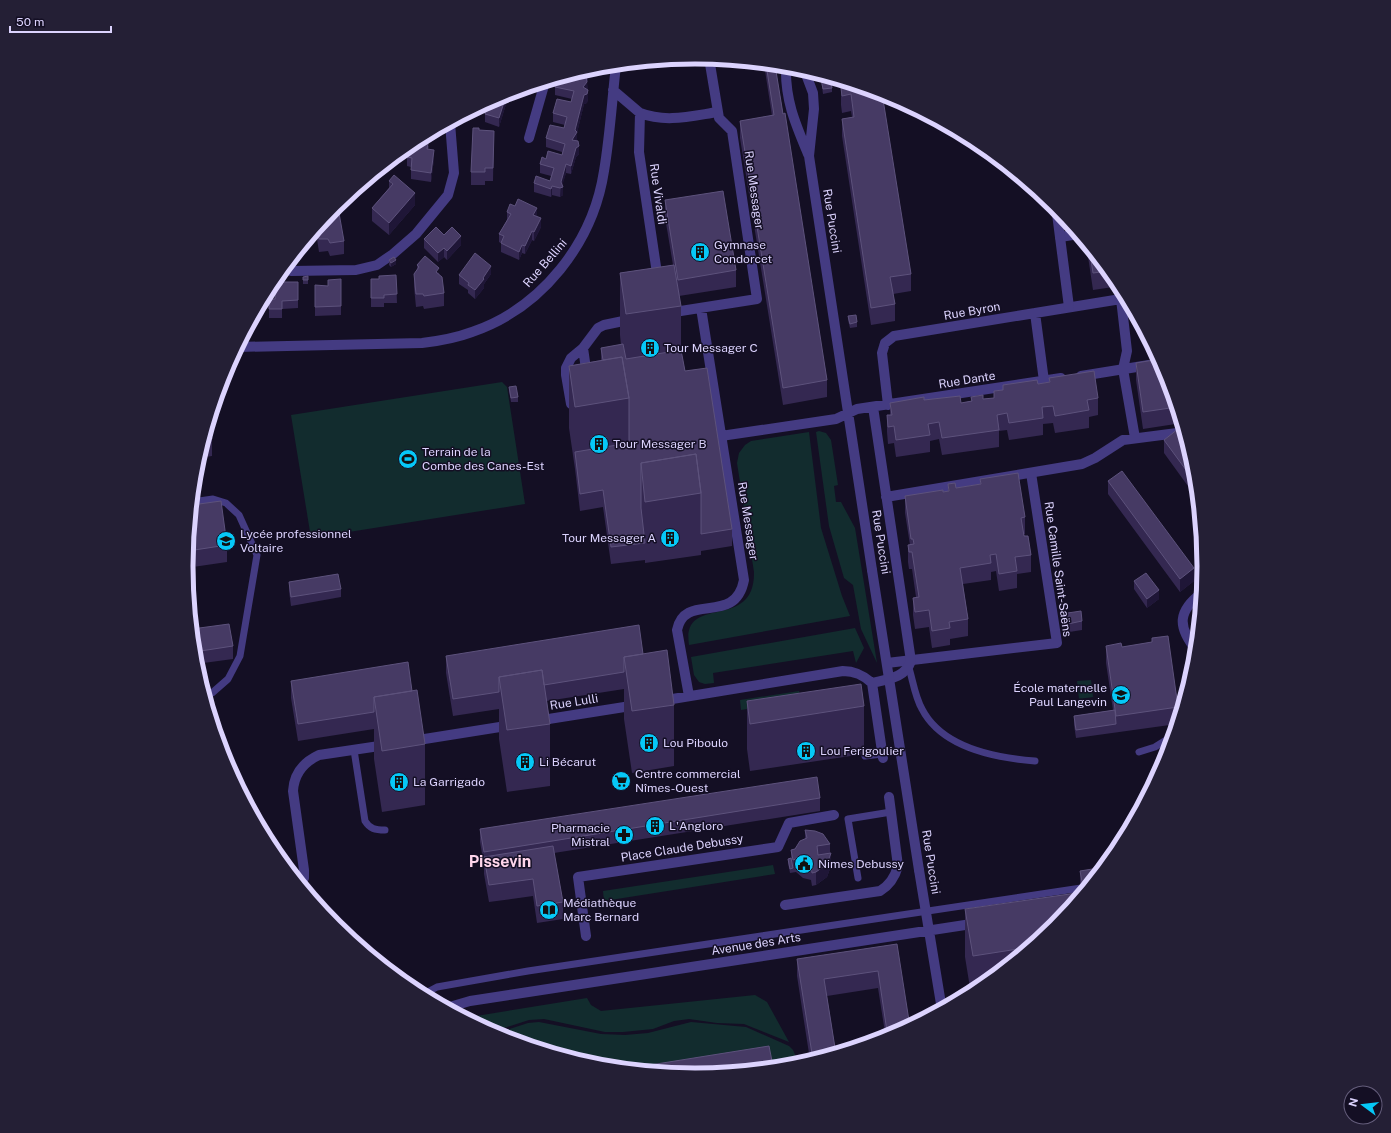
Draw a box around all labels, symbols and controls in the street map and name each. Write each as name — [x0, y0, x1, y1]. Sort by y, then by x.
scale bar — [10, 8, 111, 34]
text: 50 m — [16, 15, 44, 29]
street label: Rue Messager — [742, 150, 767, 231]
street label: Rue Vivaldi — [647, 163, 669, 225]
street label: Rue Puccini — [820, 188, 844, 254]
street label: Rue Bellini — [520, 236, 570, 290]
place label: Gymnase Condorcet — [714, 238, 772, 266]
building icon: Gymnase Condorcet — [689, 241, 711, 263]
street label: Rue Byron — [943, 299, 1002, 323]
building icon: Tour Messager C — [639, 337, 661, 359]
place label: Tour Messager C — [664, 341, 758, 355]
street label: Rue Dante — [937, 369, 997, 391]
building icon: Tour Messager B — [588, 433, 610, 455]
place label: Tour Messager B — [613, 437, 707, 451]
place label: Terrain de la Combe des Canes-Est — [422, 445, 545, 473]
sports icon: Terrain de la Combe des Canes-Est — [397, 448, 419, 470]
street label: Rue Messager — [735, 481, 761, 562]
street label: Rue Camille Saint-Saëns — [1042, 500, 1074, 638]
street label: Rue Puccini — [869, 509, 893, 575]
place label: Lycée professionnel Voltaire — [240, 527, 352, 555]
building icon: Tour Messager A — [659, 527, 681, 549]
school or university icon: Lycée professionnel Voltaire — [215, 530, 237, 552]
place label: Tour Messager A — [562, 531, 656, 545]
place label: École maternelle Paul Langevin — [1013, 681, 1107, 709]
school or university icon: École maternelle Paul Langevin — [1110, 684, 1132, 706]
street label: Rue Lulli — [549, 691, 599, 713]
building icon: Lou Piboulo — [638, 732, 660, 754]
place label: Lou Piboulo — [663, 736, 728, 750]
building icon: Lou Ferigoulier — [795, 740, 817, 762]
place label: Lou Ferigoulier — [820, 744, 904, 758]
building icon: Li Bécarut — [514, 751, 536, 773]
place label: Li Bécarut — [539, 755, 596, 769]
place label: Centre commercial Nîmes-Ouest — [635, 767, 741, 795]
supermarket icon: Centre commercial Nîmes-Ouest — [610, 770, 632, 792]
building icon: La Garrigado — [388, 771, 410, 793]
place label: La Garrigado — [413, 775, 485, 789]
building icon: L'Angloro — [644, 815, 666, 837]
place label: L'Angloro — [669, 819, 724, 833]
place label: Pharmacie Mistral — [551, 821, 610, 849]
pharmacy icon: Pharmacie Mistral — [613, 824, 635, 846]
street label: Rue Puccini — [919, 829, 943, 895]
street label: Place Claude Debussy — [620, 831, 745, 865]
district label: Pissevin — [469, 852, 531, 871]
public building icon: Nimes Debussy — [793, 853, 815, 875]
place label: Nimes Debussy — [818, 857, 905, 871]
place label: Médiathèque Marc Bernard — [563, 896, 639, 924]
library icon: Médiathèque Marc Bernard — [538, 899, 560, 921]
street label: Avenue des Arts — [710, 930, 802, 958]
north arrow — [1343, 1085, 1383, 1125]
text: N — [1346, 1097, 1360, 1108]

